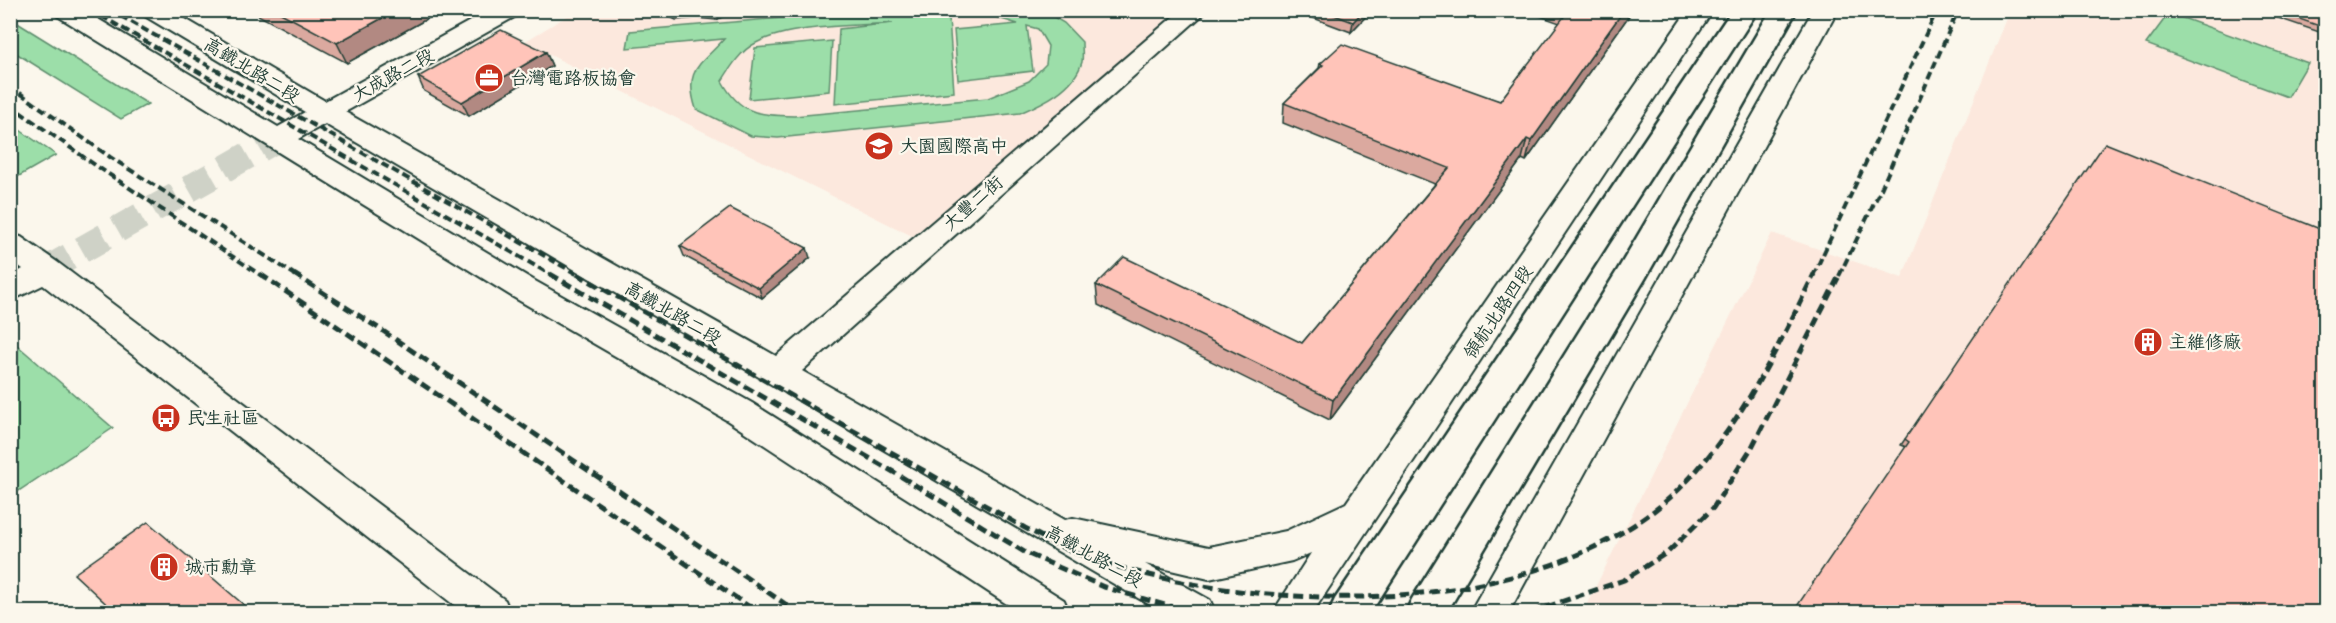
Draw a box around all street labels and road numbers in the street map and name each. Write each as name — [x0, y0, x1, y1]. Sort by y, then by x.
street label: 高鐵北路二段 — [198, 34, 303, 111]
street label: 大成路二段 — [349, 44, 440, 110]
street label: 大豐二街 — [939, 172, 1010, 238]
street label: 領航北路四段 — [1460, 262, 1541, 365]
street label: 高鐵北路二段 — [619, 277, 725, 353]
street label: 高鐵北路二段 — [1039, 521, 1146, 595]

